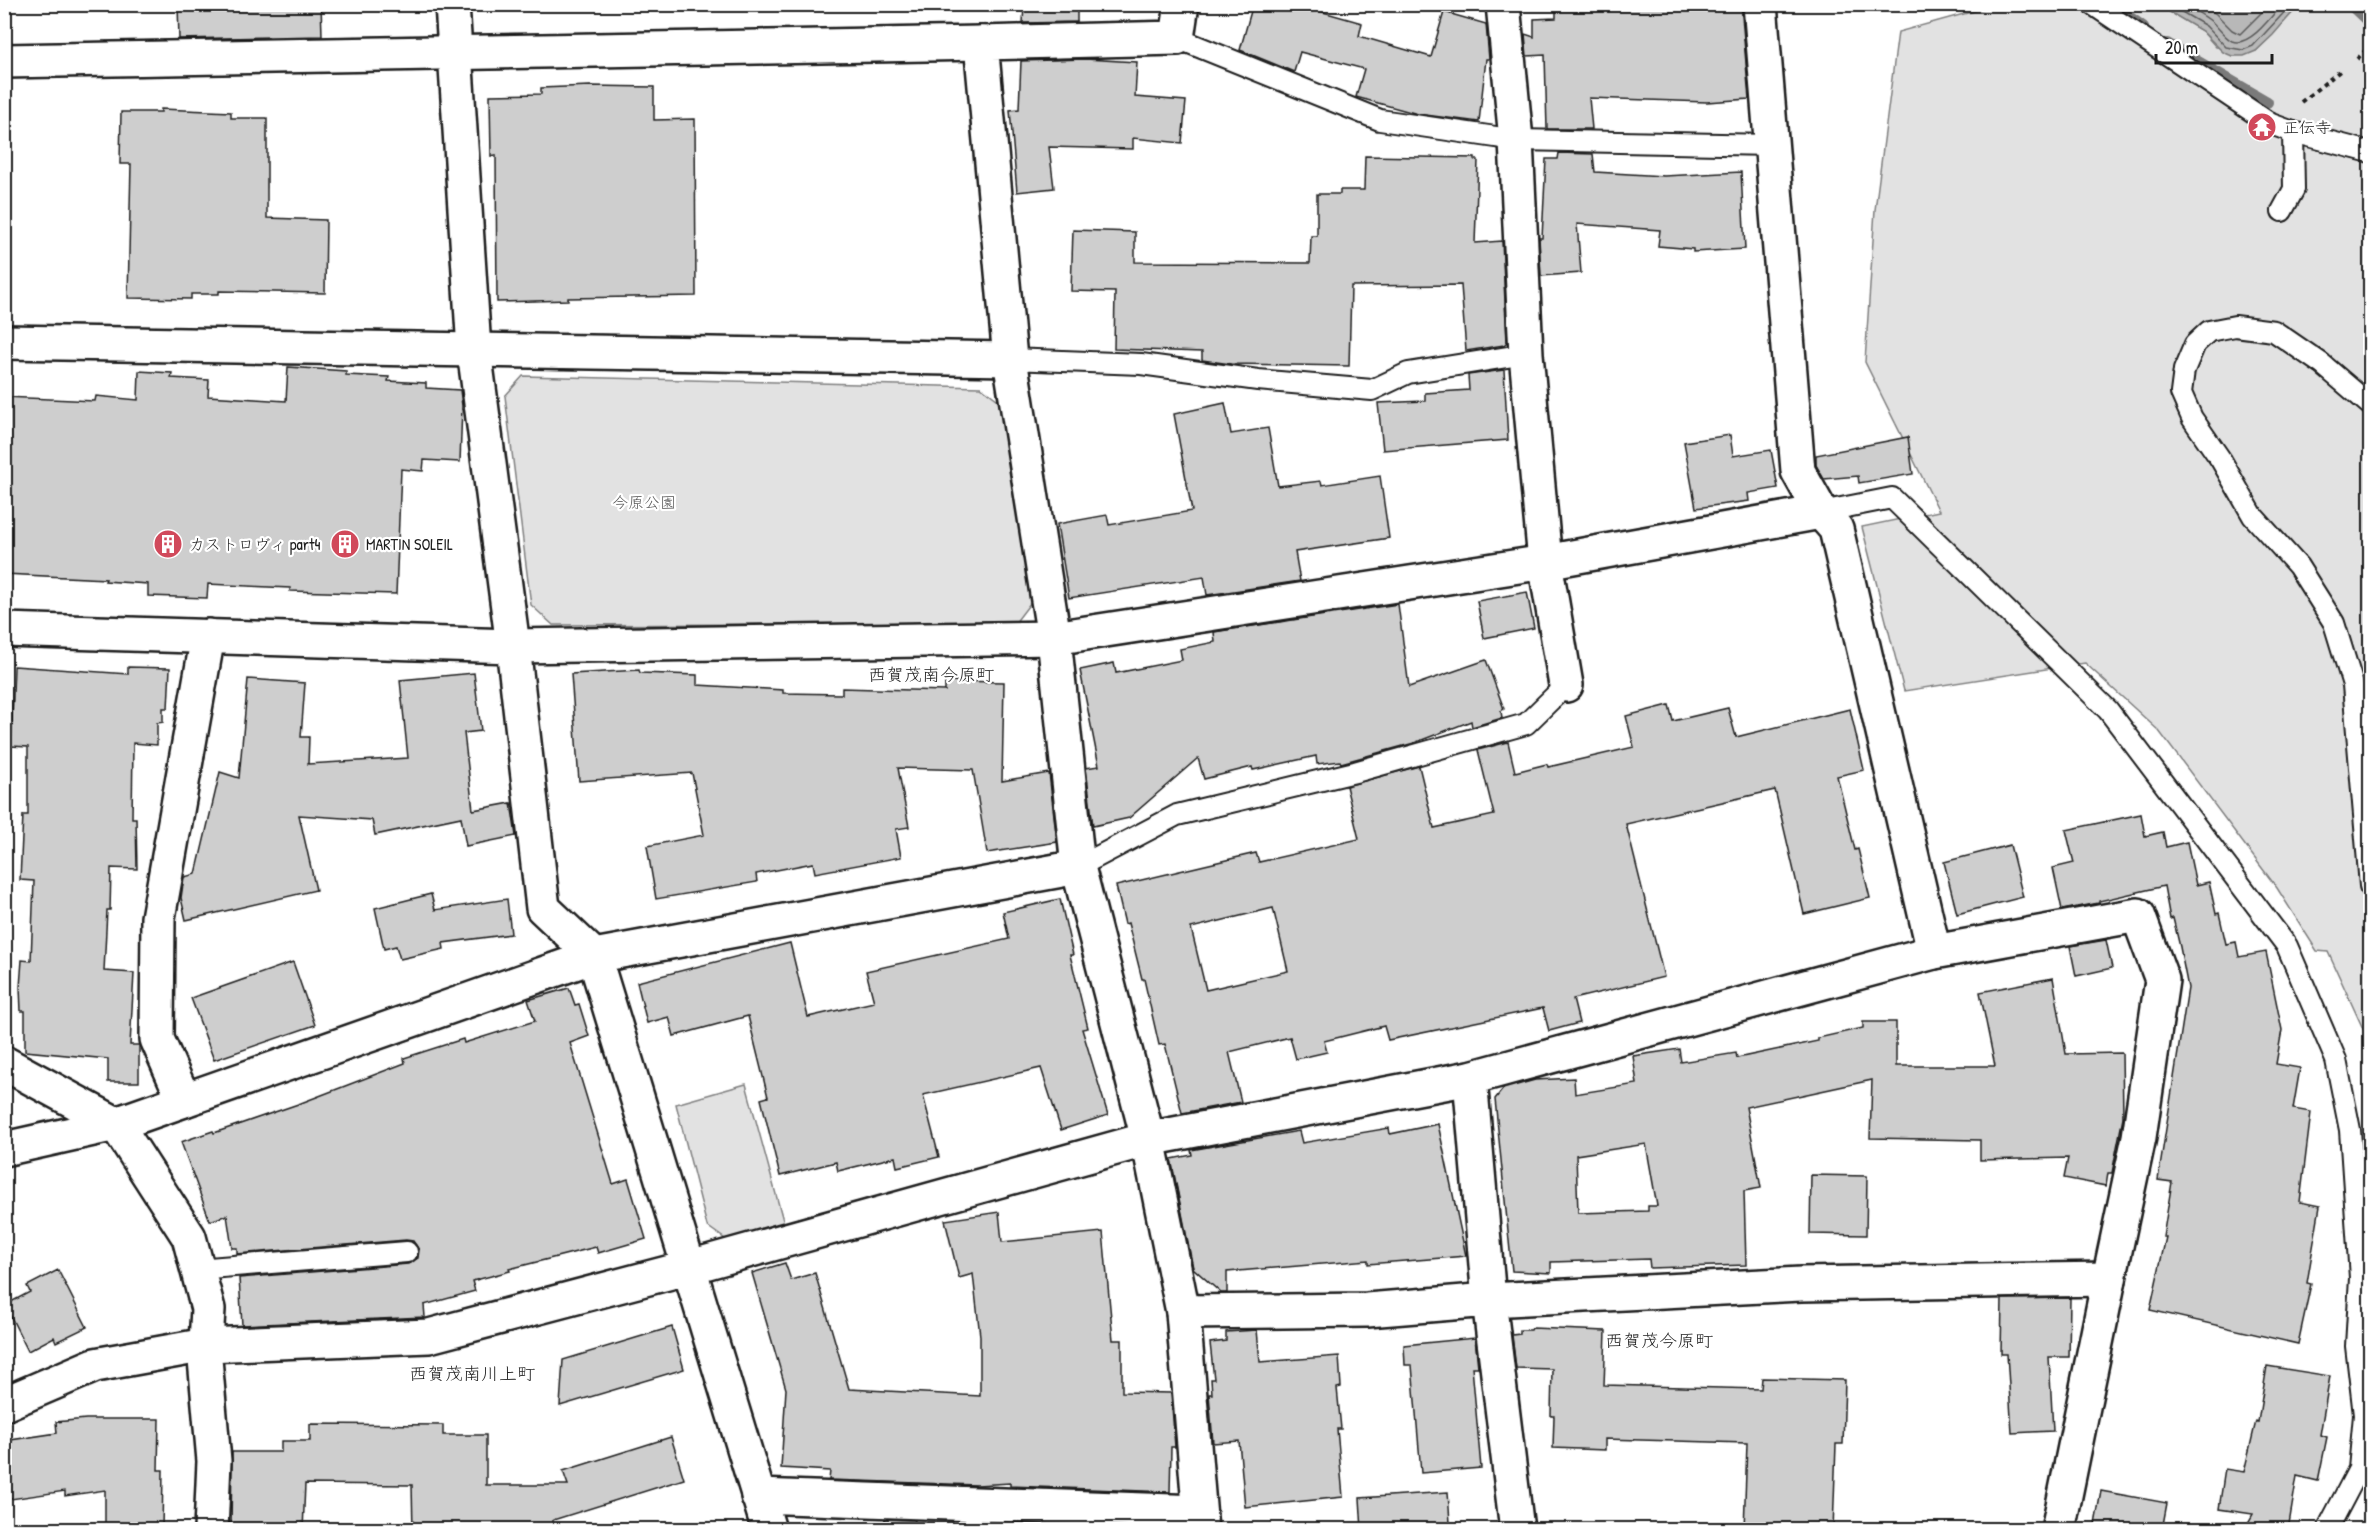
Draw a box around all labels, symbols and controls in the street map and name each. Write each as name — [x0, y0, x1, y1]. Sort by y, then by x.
scale bar — [2156, 27, 2272, 65]
text: 20 m — [2165, 35, 2198, 60]
temple icon: 正伝寺 — [2246, 111, 2278, 143]
place label: 正伝寺 — [2283, 116, 2331, 138]
park label: 今原公園 — [612, 491, 676, 513]
building icon: カストロヴィ part4 — [152, 528, 184, 560]
building icon: MARTIN SOLEIL — [329, 528, 361, 560]
place label: カストロヴィ part4 — [189, 533, 320, 555]
place label: MARTIN SOLEIL — [366, 533, 453, 555]
district label: 西賀茂南今原町 — [868, 662, 994, 687]
district label: 西賀茂今原町 — [1605, 1328, 1713, 1353]
district label: 西賀茂南川上町 — [409, 1361, 535, 1386]

